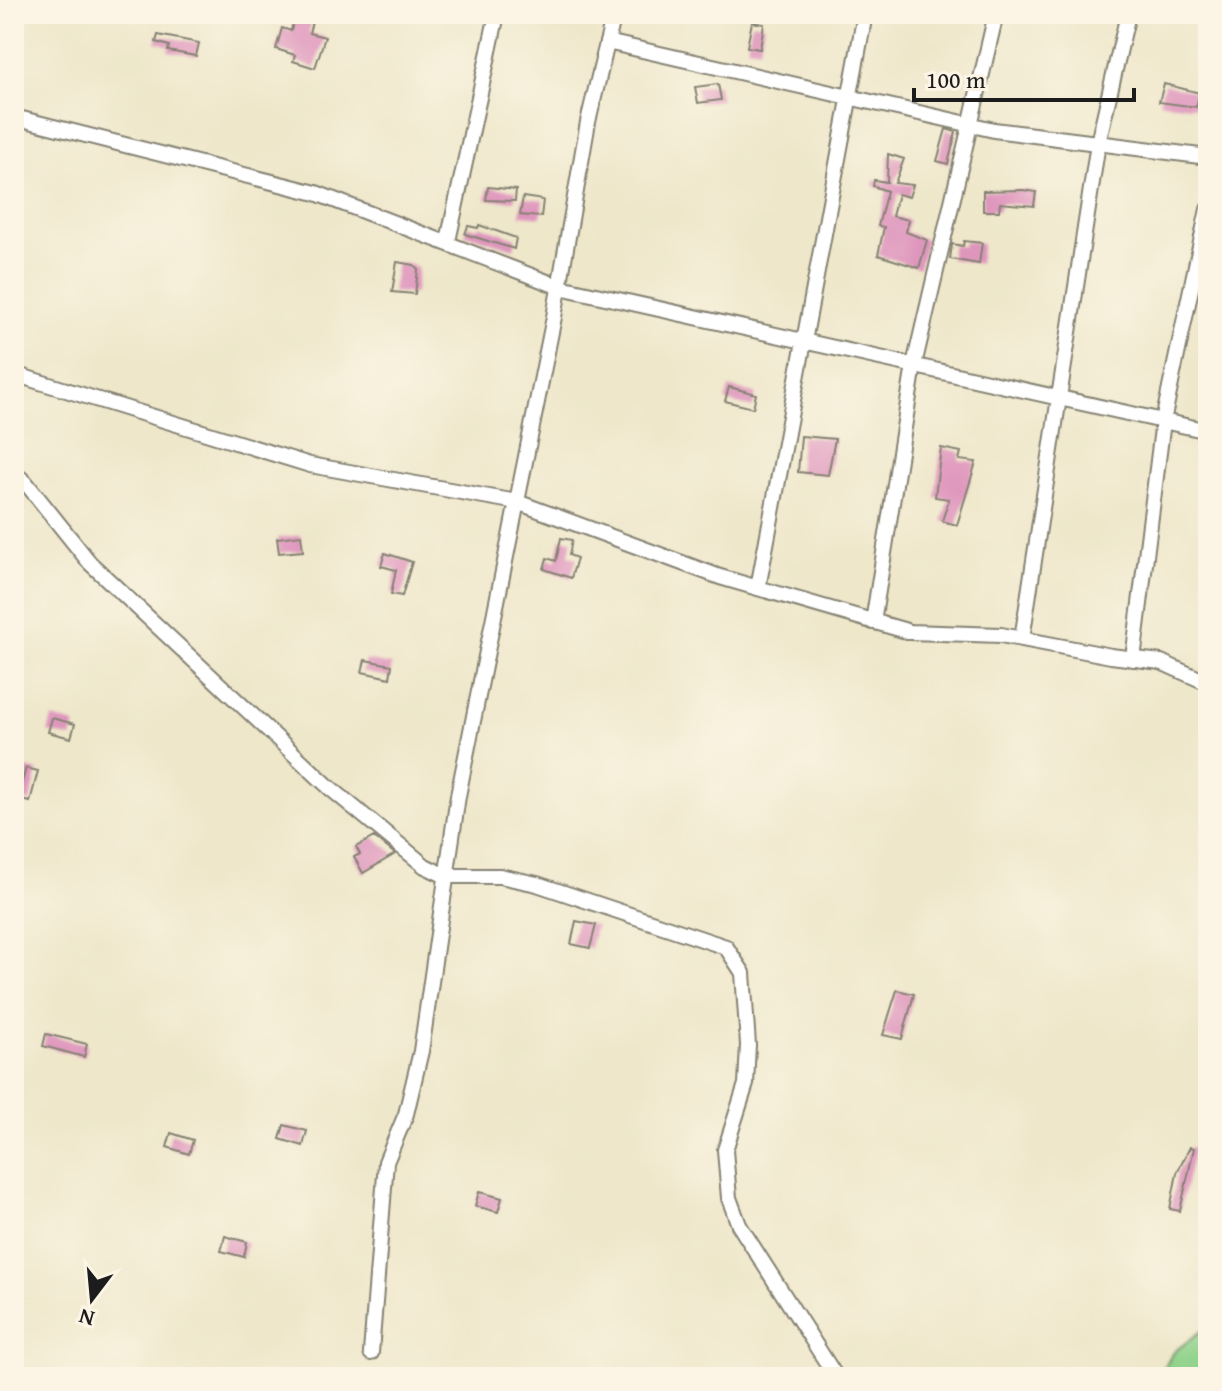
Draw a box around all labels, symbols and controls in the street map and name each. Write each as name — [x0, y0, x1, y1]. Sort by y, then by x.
scale bar — [914, 52, 1134, 102]
text: 100 m — [926, 62, 986, 97]
north arrow — [52, 1259, 132, 1339]
text: N — [75, 1301, 98, 1336]

